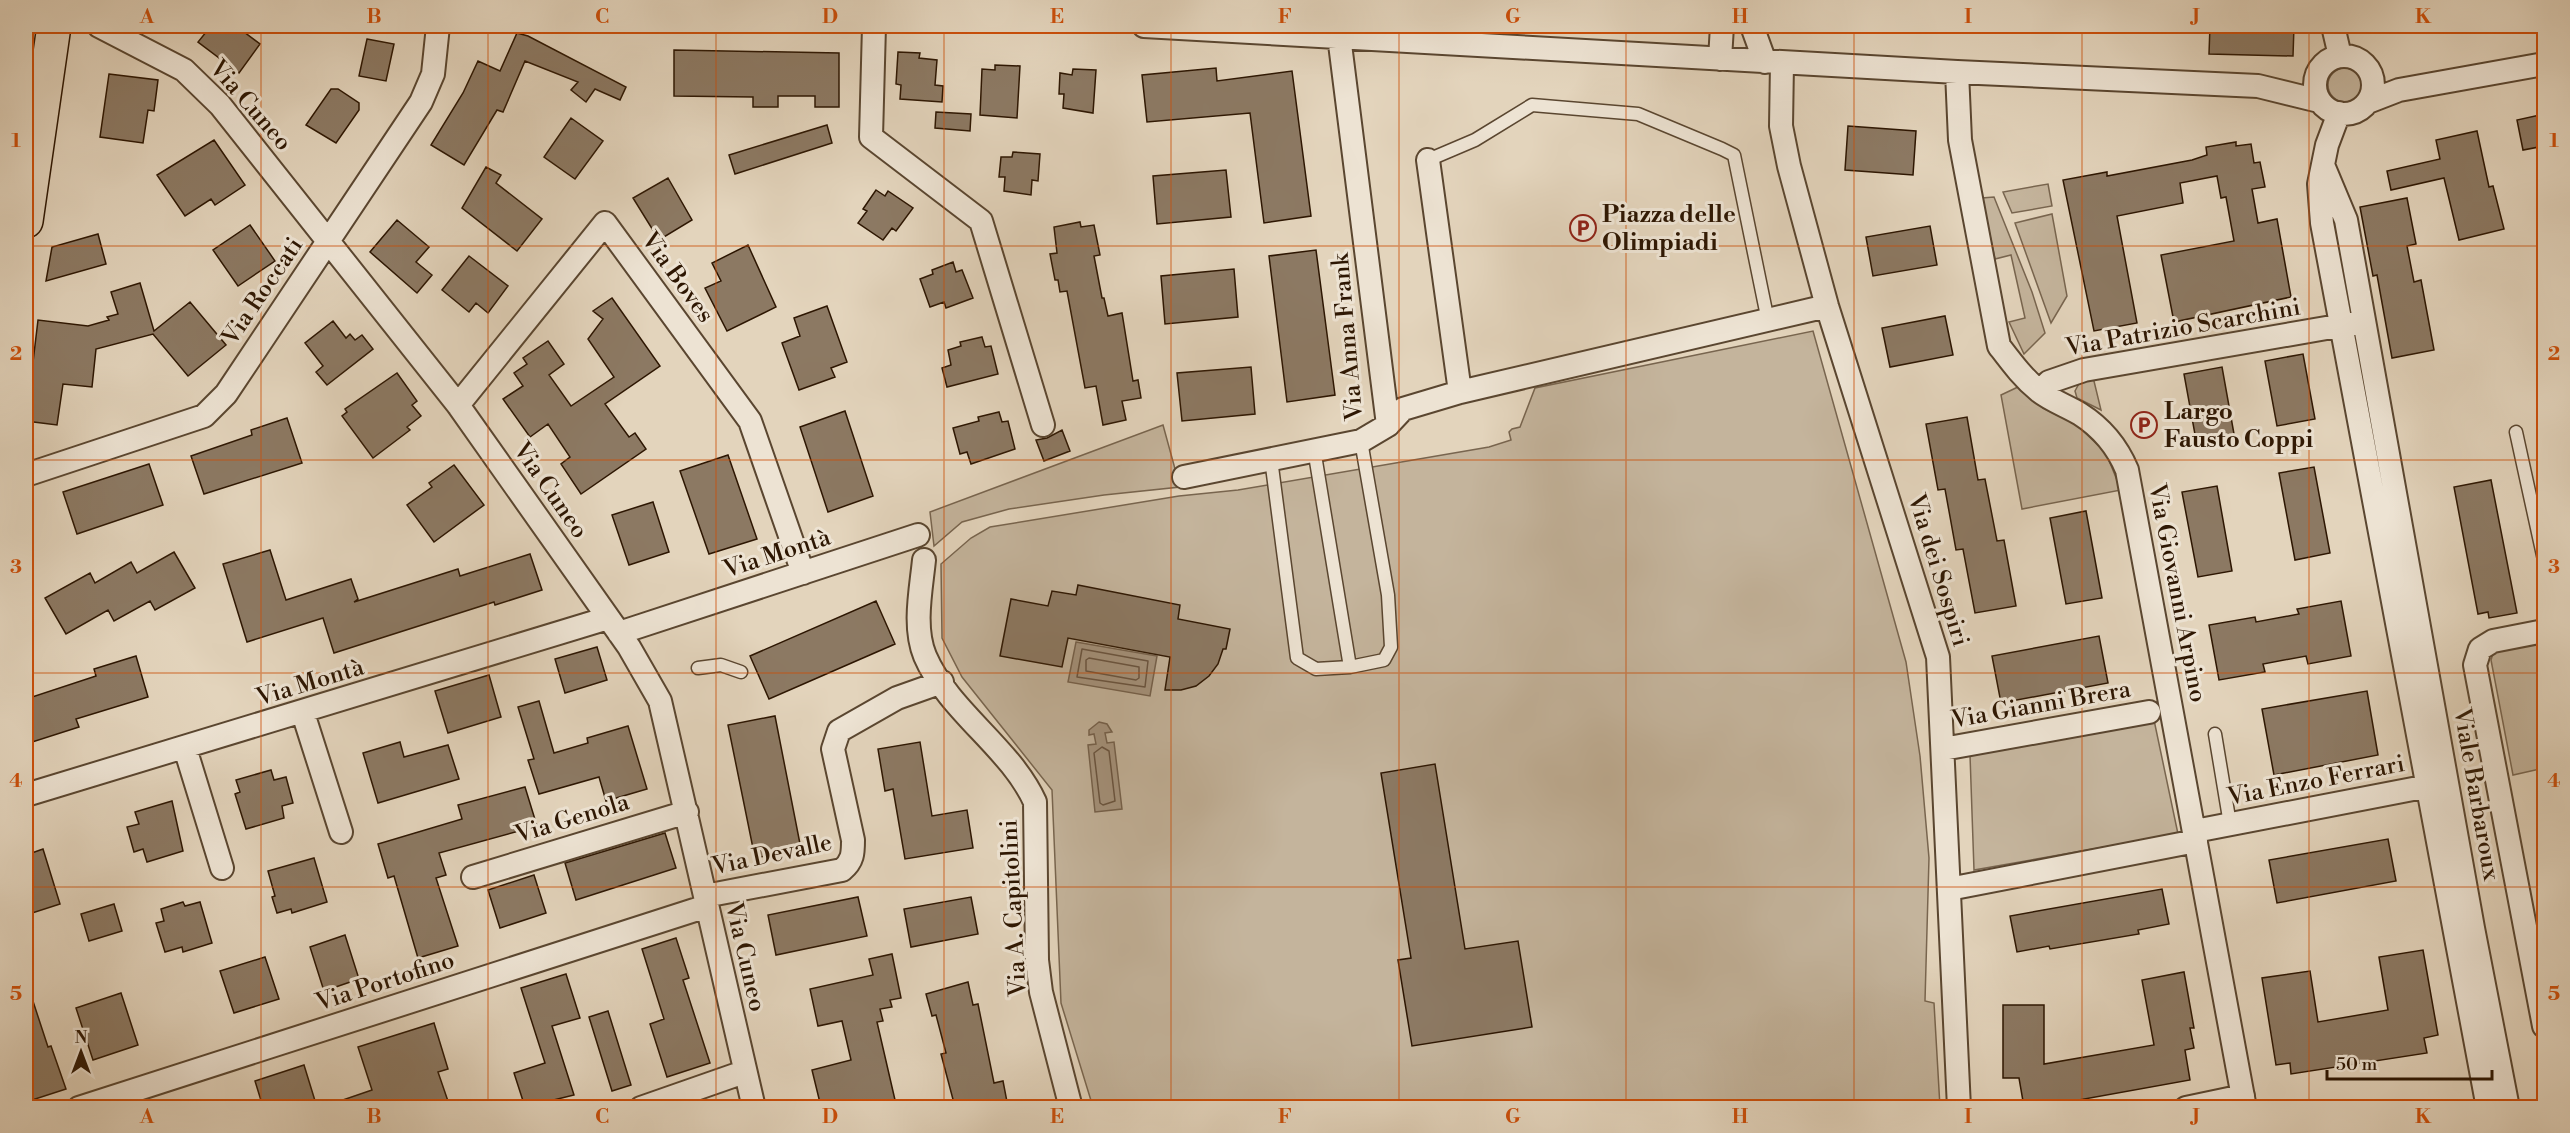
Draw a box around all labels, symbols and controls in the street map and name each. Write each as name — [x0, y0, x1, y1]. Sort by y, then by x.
text: A — [139, 5, 155, 30]
text: B — [366, 5, 382, 30]
text: C — [595, 5, 609, 30]
text: D — [822, 5, 838, 30]
text: E — [1050, 5, 1064, 30]
text: F — [1278, 5, 1292, 30]
text: G — [1505, 5, 1521, 30]
text: H — [1732, 5, 1749, 30]
text: I — [1964, 5, 1972, 30]
text: J — [2189, 5, 2200, 30]
text: K — [2415, 5, 2432, 30]
street label: Via Cuneo — [202, 53, 298, 157]
text: 1 — [11, 129, 21, 154]
text: 1 — [2549, 129, 2559, 154]
place label: Piazza delle Olimpiadi — [1602, 200, 1736, 258]
parking icon: Piazza delle Olimpiadi — [1568, 213, 1598, 243]
street label: Via Boves — [634, 226, 720, 329]
street label: Via Roccati — [215, 232, 310, 352]
street label: Via Anna Frank — [1326, 251, 1370, 423]
street label: Via Patrizio Scarchini — [2063, 293, 2303, 364]
text: 2 — [10, 342, 22, 367]
text: 2 — [2548, 342, 2560, 367]
place label: Largo Fausto Coppi — [2164, 397, 2313, 455]
parking icon: Largo Fausto Coppi — [2129, 410, 2159, 440]
street label: Via Cuneo — [506, 436, 594, 545]
street label: Via Giovanni Arpino — [2141, 480, 2213, 705]
street label: Via dei Sospiri — [1900, 490, 1975, 650]
street label: Via Montà — [719, 522, 835, 586]
text: 3 — [10, 555, 22, 580]
text: 3 — [2548, 555, 2560, 580]
street label: Via Montà — [252, 652, 368, 714]
street label: Via Gianni Brera — [1948, 674, 2134, 736]
street label: Viale Barbaroux — [2446, 705, 2506, 884]
street label: Via Enzo Ferrari — [2224, 749, 2407, 813]
text: 4 — [9, 769, 23, 794]
text: 4 — [2547, 769, 2561, 794]
street label: Via Genola — [511, 787, 634, 851]
street label: Via A. Capitolini — [994, 819, 1034, 998]
street label: Via Devalle — [709, 828, 835, 883]
street label: Via Cuneo — [718, 899, 772, 1015]
street label: Via Portofino — [311, 945, 458, 1019]
text: 5 — [10, 982, 22, 1007]
text: 5 — [2548, 982, 2560, 1007]
north arrow — [51, 1022, 111, 1082]
text: N — [75, 1028, 88, 1048]
scale bar — [2327, 1043, 2492, 1081]
text: 50 m — [2336, 1053, 2378, 1076]
text: A — [139, 1105, 155, 1130]
text: B — [366, 1105, 382, 1130]
text: C — [595, 1105, 609, 1130]
text: D — [822, 1105, 838, 1130]
text: E — [1050, 1105, 1064, 1130]
text: F — [1278, 1105, 1292, 1130]
text: G — [1505, 1105, 1521, 1130]
text: H — [1732, 1105, 1749, 1130]
text: I — [1964, 1105, 1972, 1130]
text: J — [2189, 1105, 2200, 1130]
text: K — [2415, 1105, 2432, 1130]

